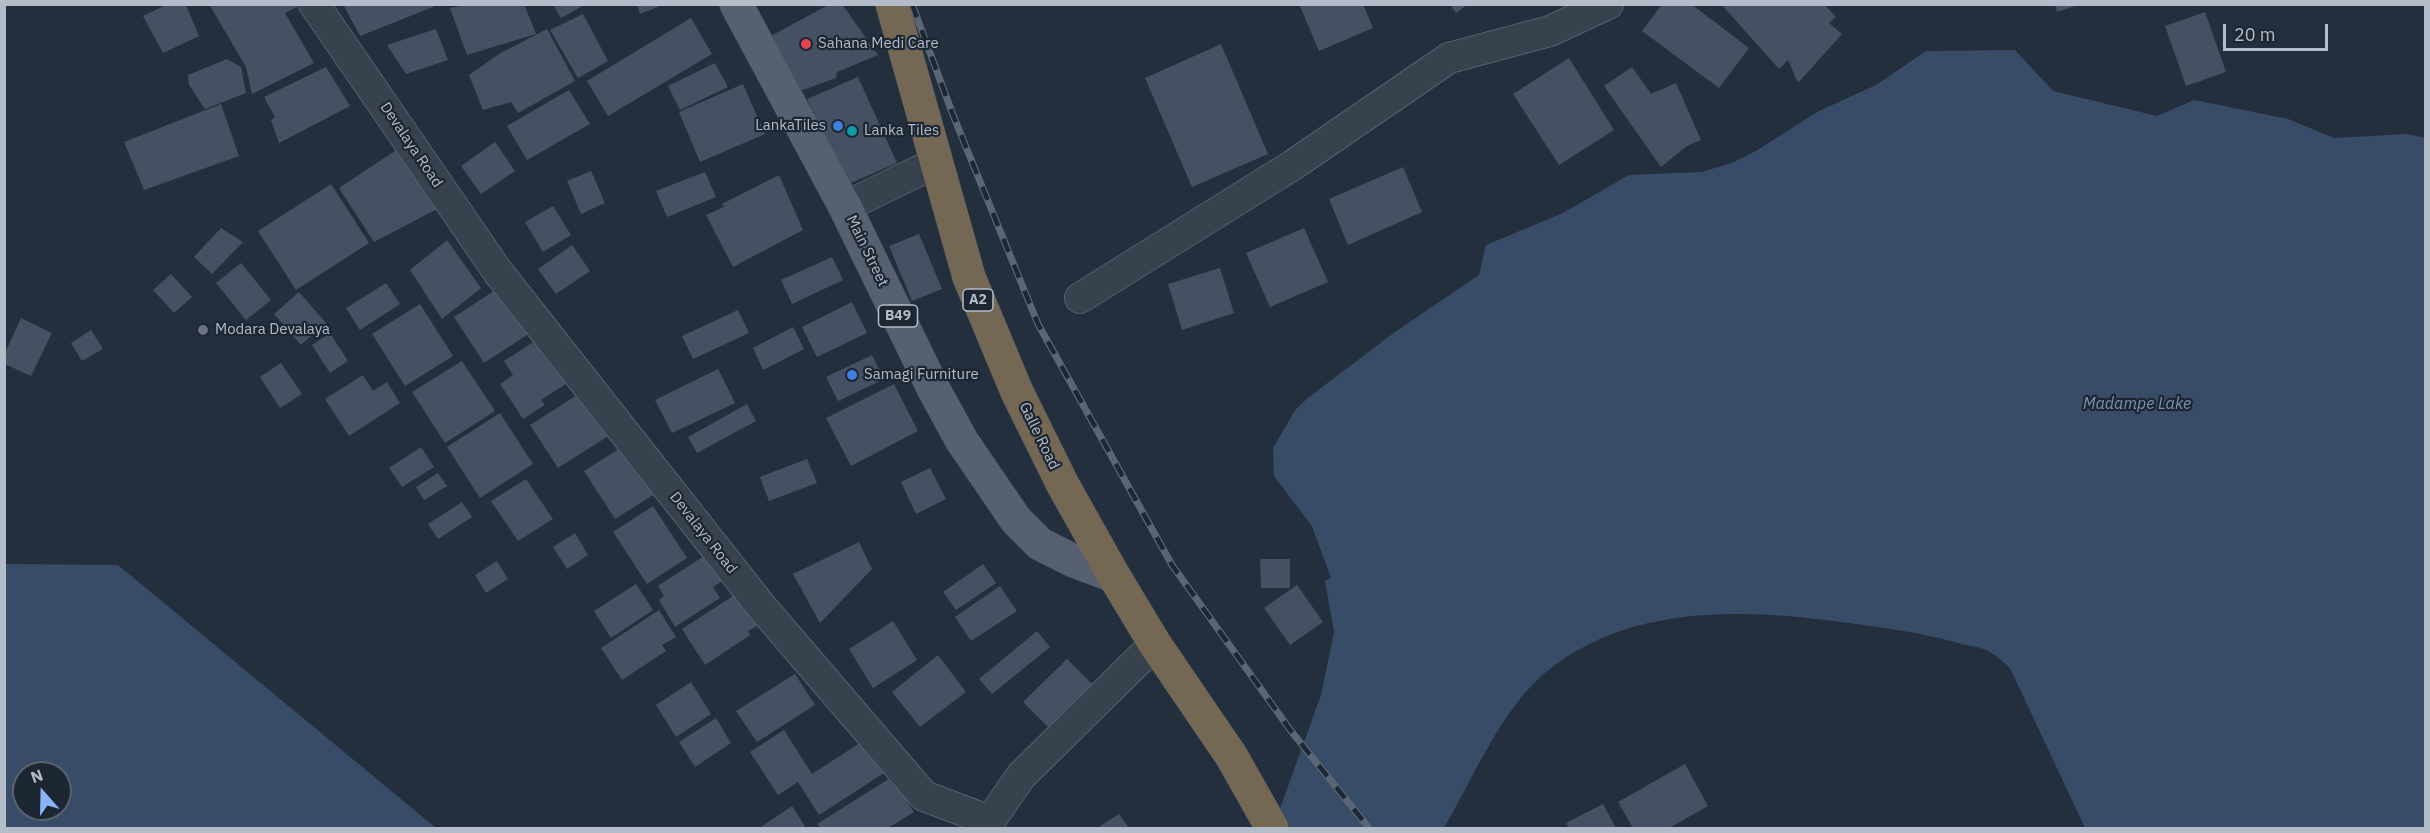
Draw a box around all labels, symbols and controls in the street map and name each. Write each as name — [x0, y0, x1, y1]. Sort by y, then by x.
scale bar — [2226, 12, 2331, 50]
text: 20 m — [2234, 23, 2276, 46]
place label: Sahana Medi Care — [818, 35, 939, 53]
marker: Sahana Medi Care — [799, 37, 813, 51]
street label: Devalaya Road — [376, 99, 446, 191]
place label: LankaTiles — [755, 117, 826, 135]
marker: LankaTiles — [831, 119, 845, 133]
place label: Lanka Tiles — [864, 122, 939, 140]
marker: Lanka Tiles — [845, 124, 859, 138]
street label: Main Street — [842, 212, 892, 290]
road number: A2 — [963, 289, 993, 311]
road number: B49 — [878, 305, 918, 327]
place label: Modara Devalaya — [215, 321, 330, 339]
marker: Modara Devalaya — [196, 323, 210, 337]
place label: Samagi Furniture — [864, 366, 979, 384]
marker: Samagi Furniture — [845, 368, 859, 382]
water label: Madampe Lake — [2083, 394, 2191, 414]
street label: Galle Road — [1015, 399, 1063, 473]
street label: Devalaya Road — [666, 489, 740, 577]
north arrow — [12, 761, 72, 821]
text: N — [28, 765, 45, 787]

